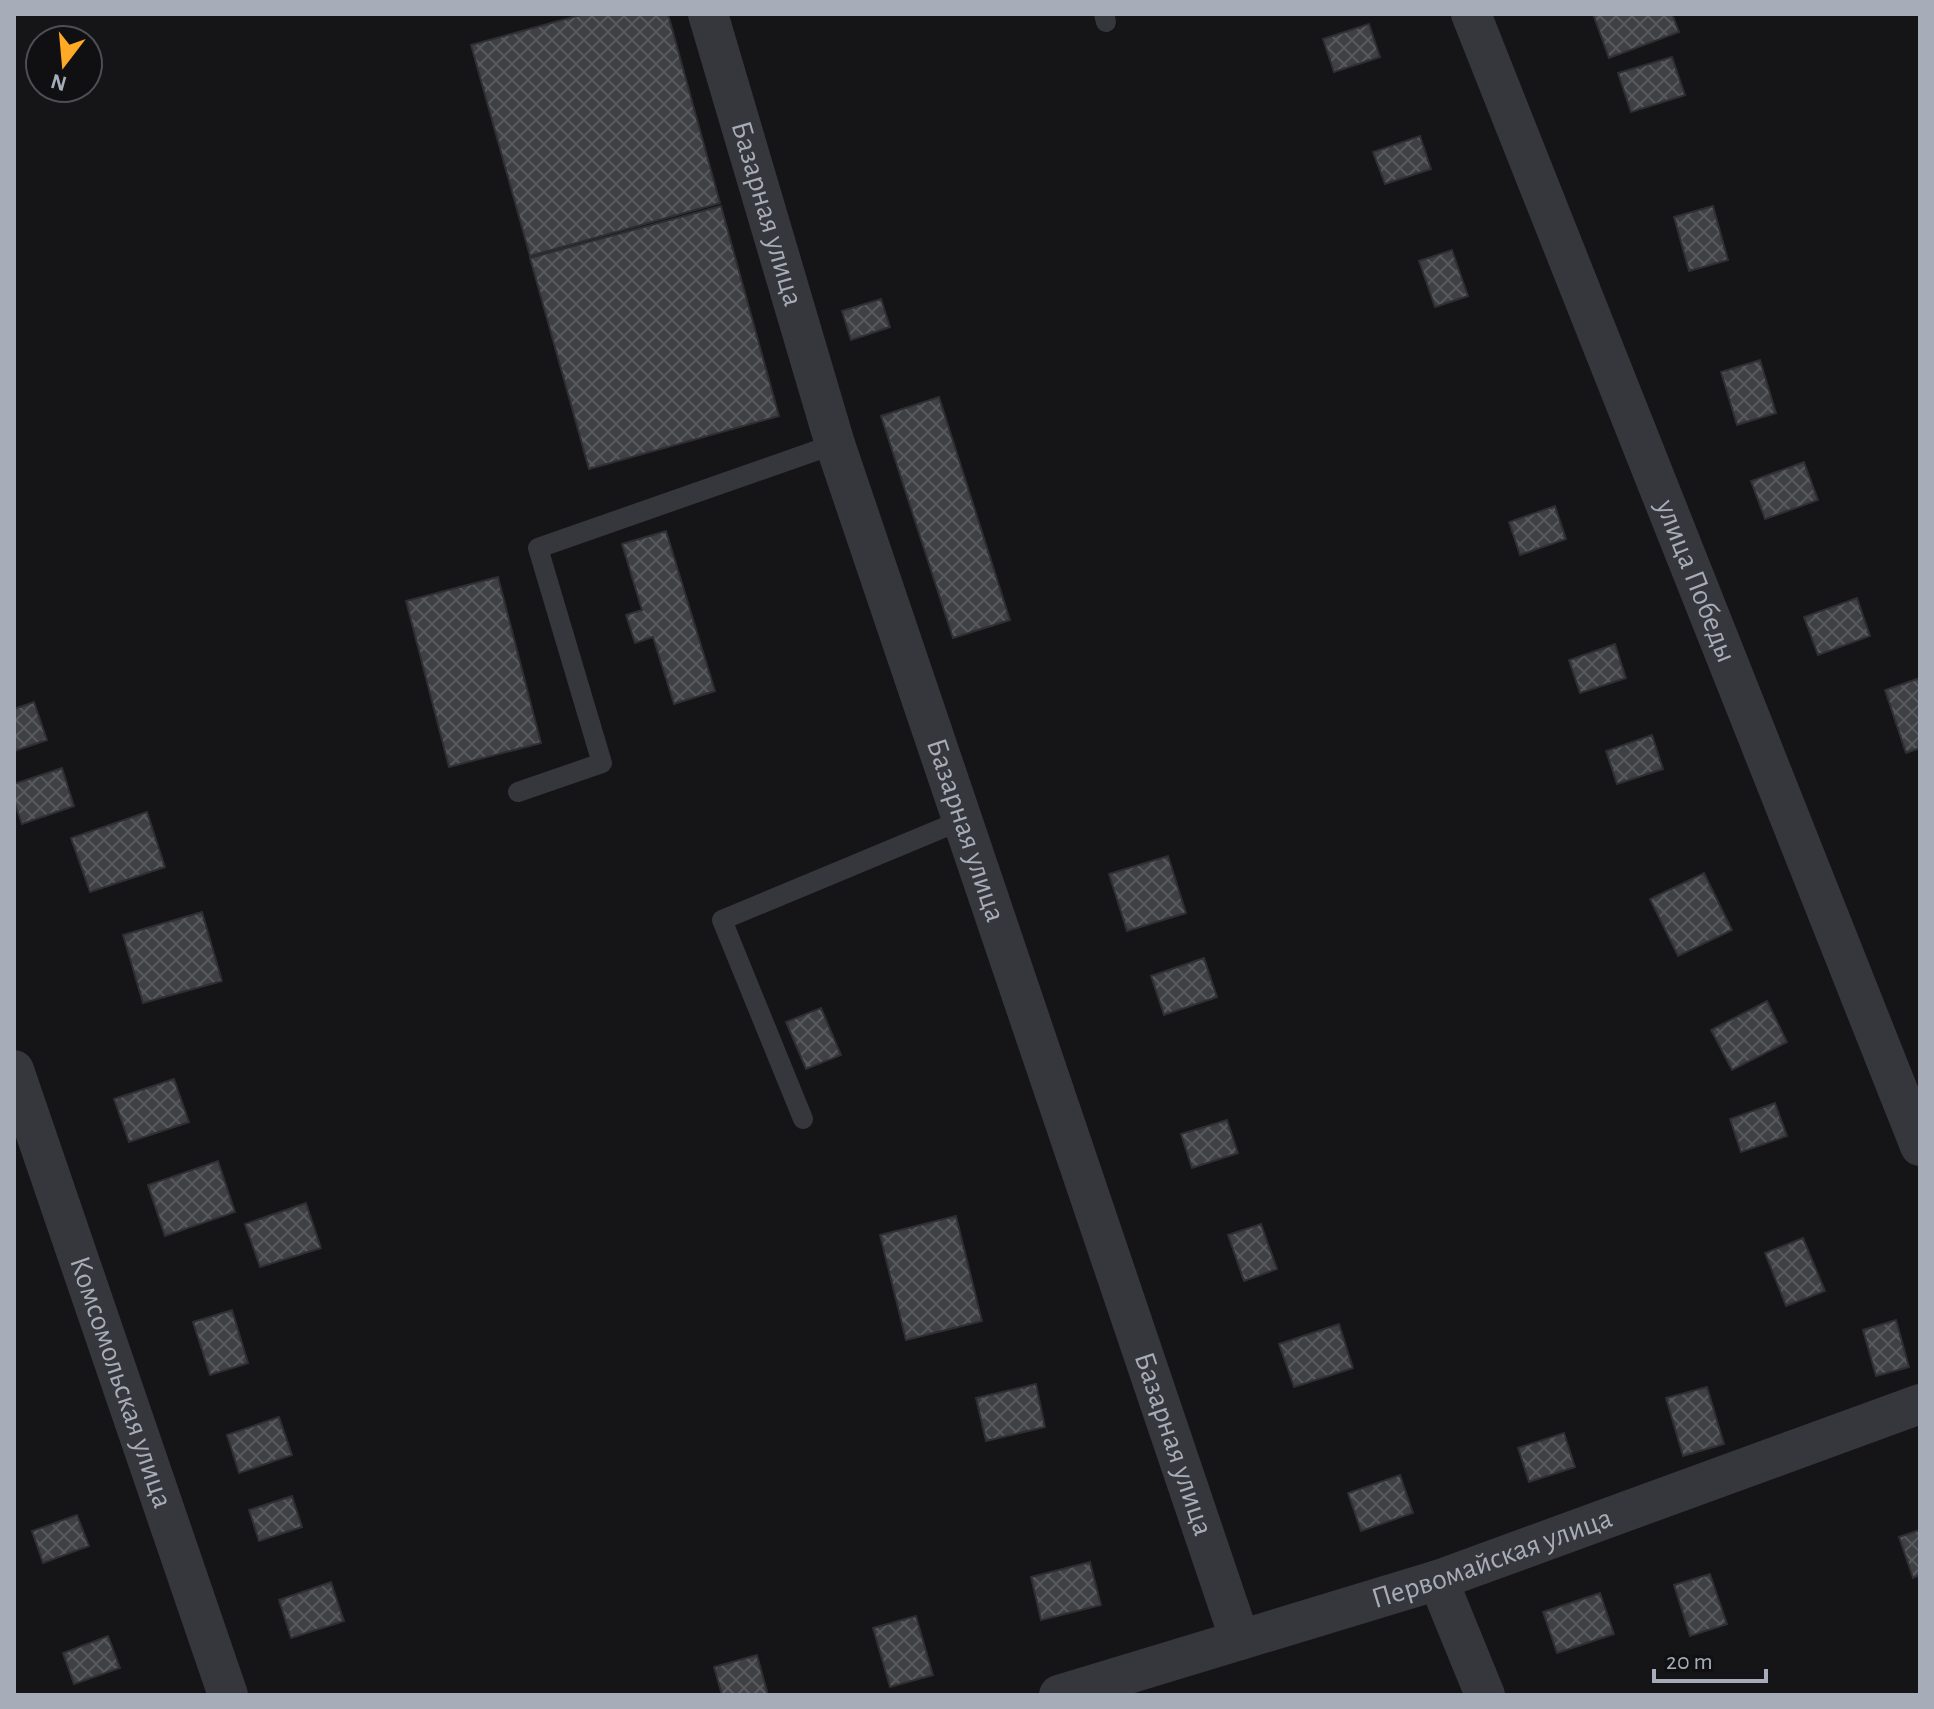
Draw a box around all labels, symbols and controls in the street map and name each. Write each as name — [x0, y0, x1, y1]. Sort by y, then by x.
north arrow — [24, 24, 104, 104]
text: N — [48, 70, 69, 95]
street label: Базарная улица — [725, 117, 808, 310]
street label: улица Победы — [1650, 494, 1742, 667]
street label: Базарная улица — [921, 735, 1011, 926]
street label: Комсомольская улица — [64, 1253, 178, 1512]
street label: Базарная улица — [1129, 1348, 1218, 1539]
street label: Первомайская улица — [1368, 1503, 1616, 1614]
scale bar — [1654, 1633, 1766, 1683]
text: 20 m — [1666, 1650, 1713, 1674]

